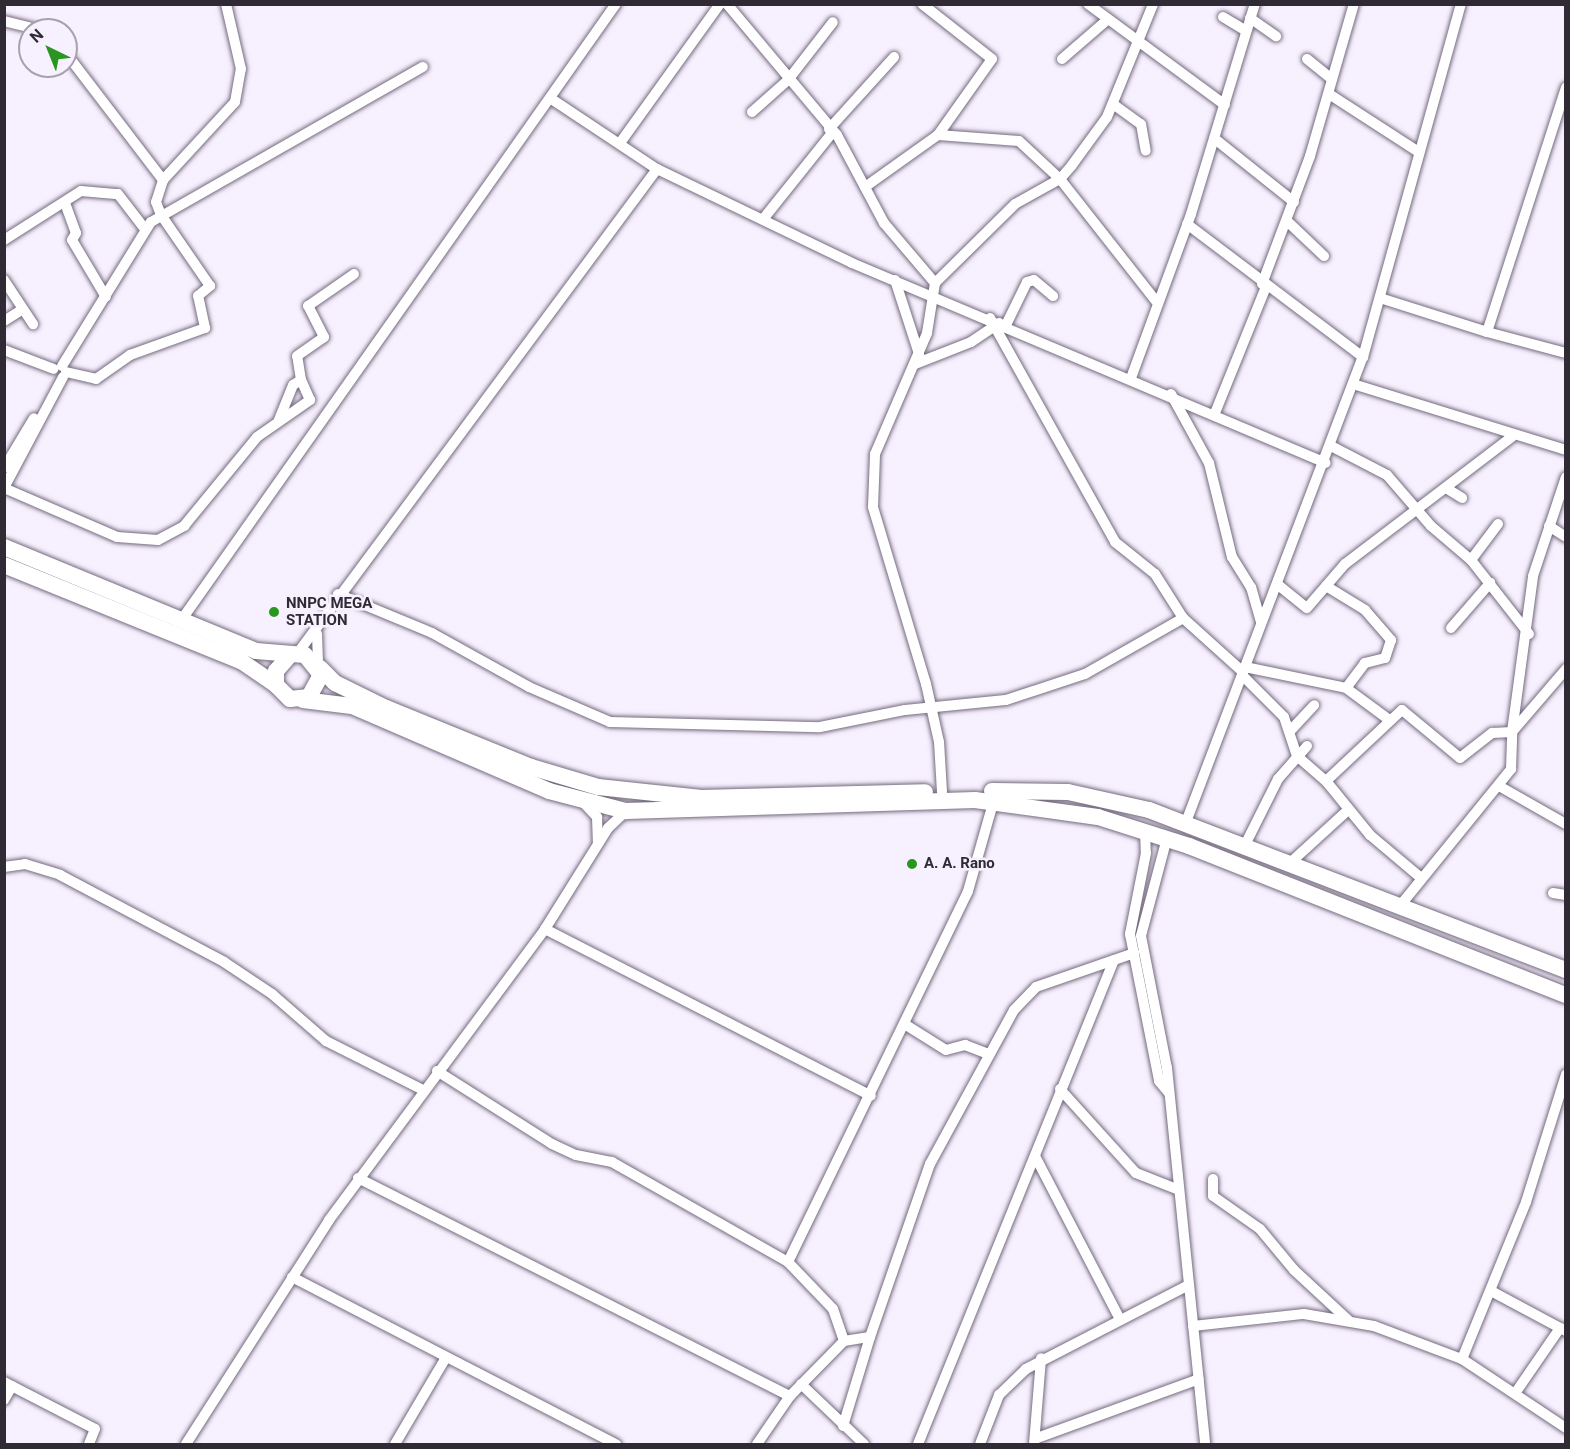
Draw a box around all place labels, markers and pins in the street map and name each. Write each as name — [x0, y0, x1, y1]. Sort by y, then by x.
place label: NNPC MEGA STATION — [286, 594, 372, 629]
marker: NNPC MEGA STATION — [267, 605, 281, 619]
place label: A. A. Rano — [924, 855, 995, 873]
marker: A. A. Rano — [905, 857, 919, 871]

